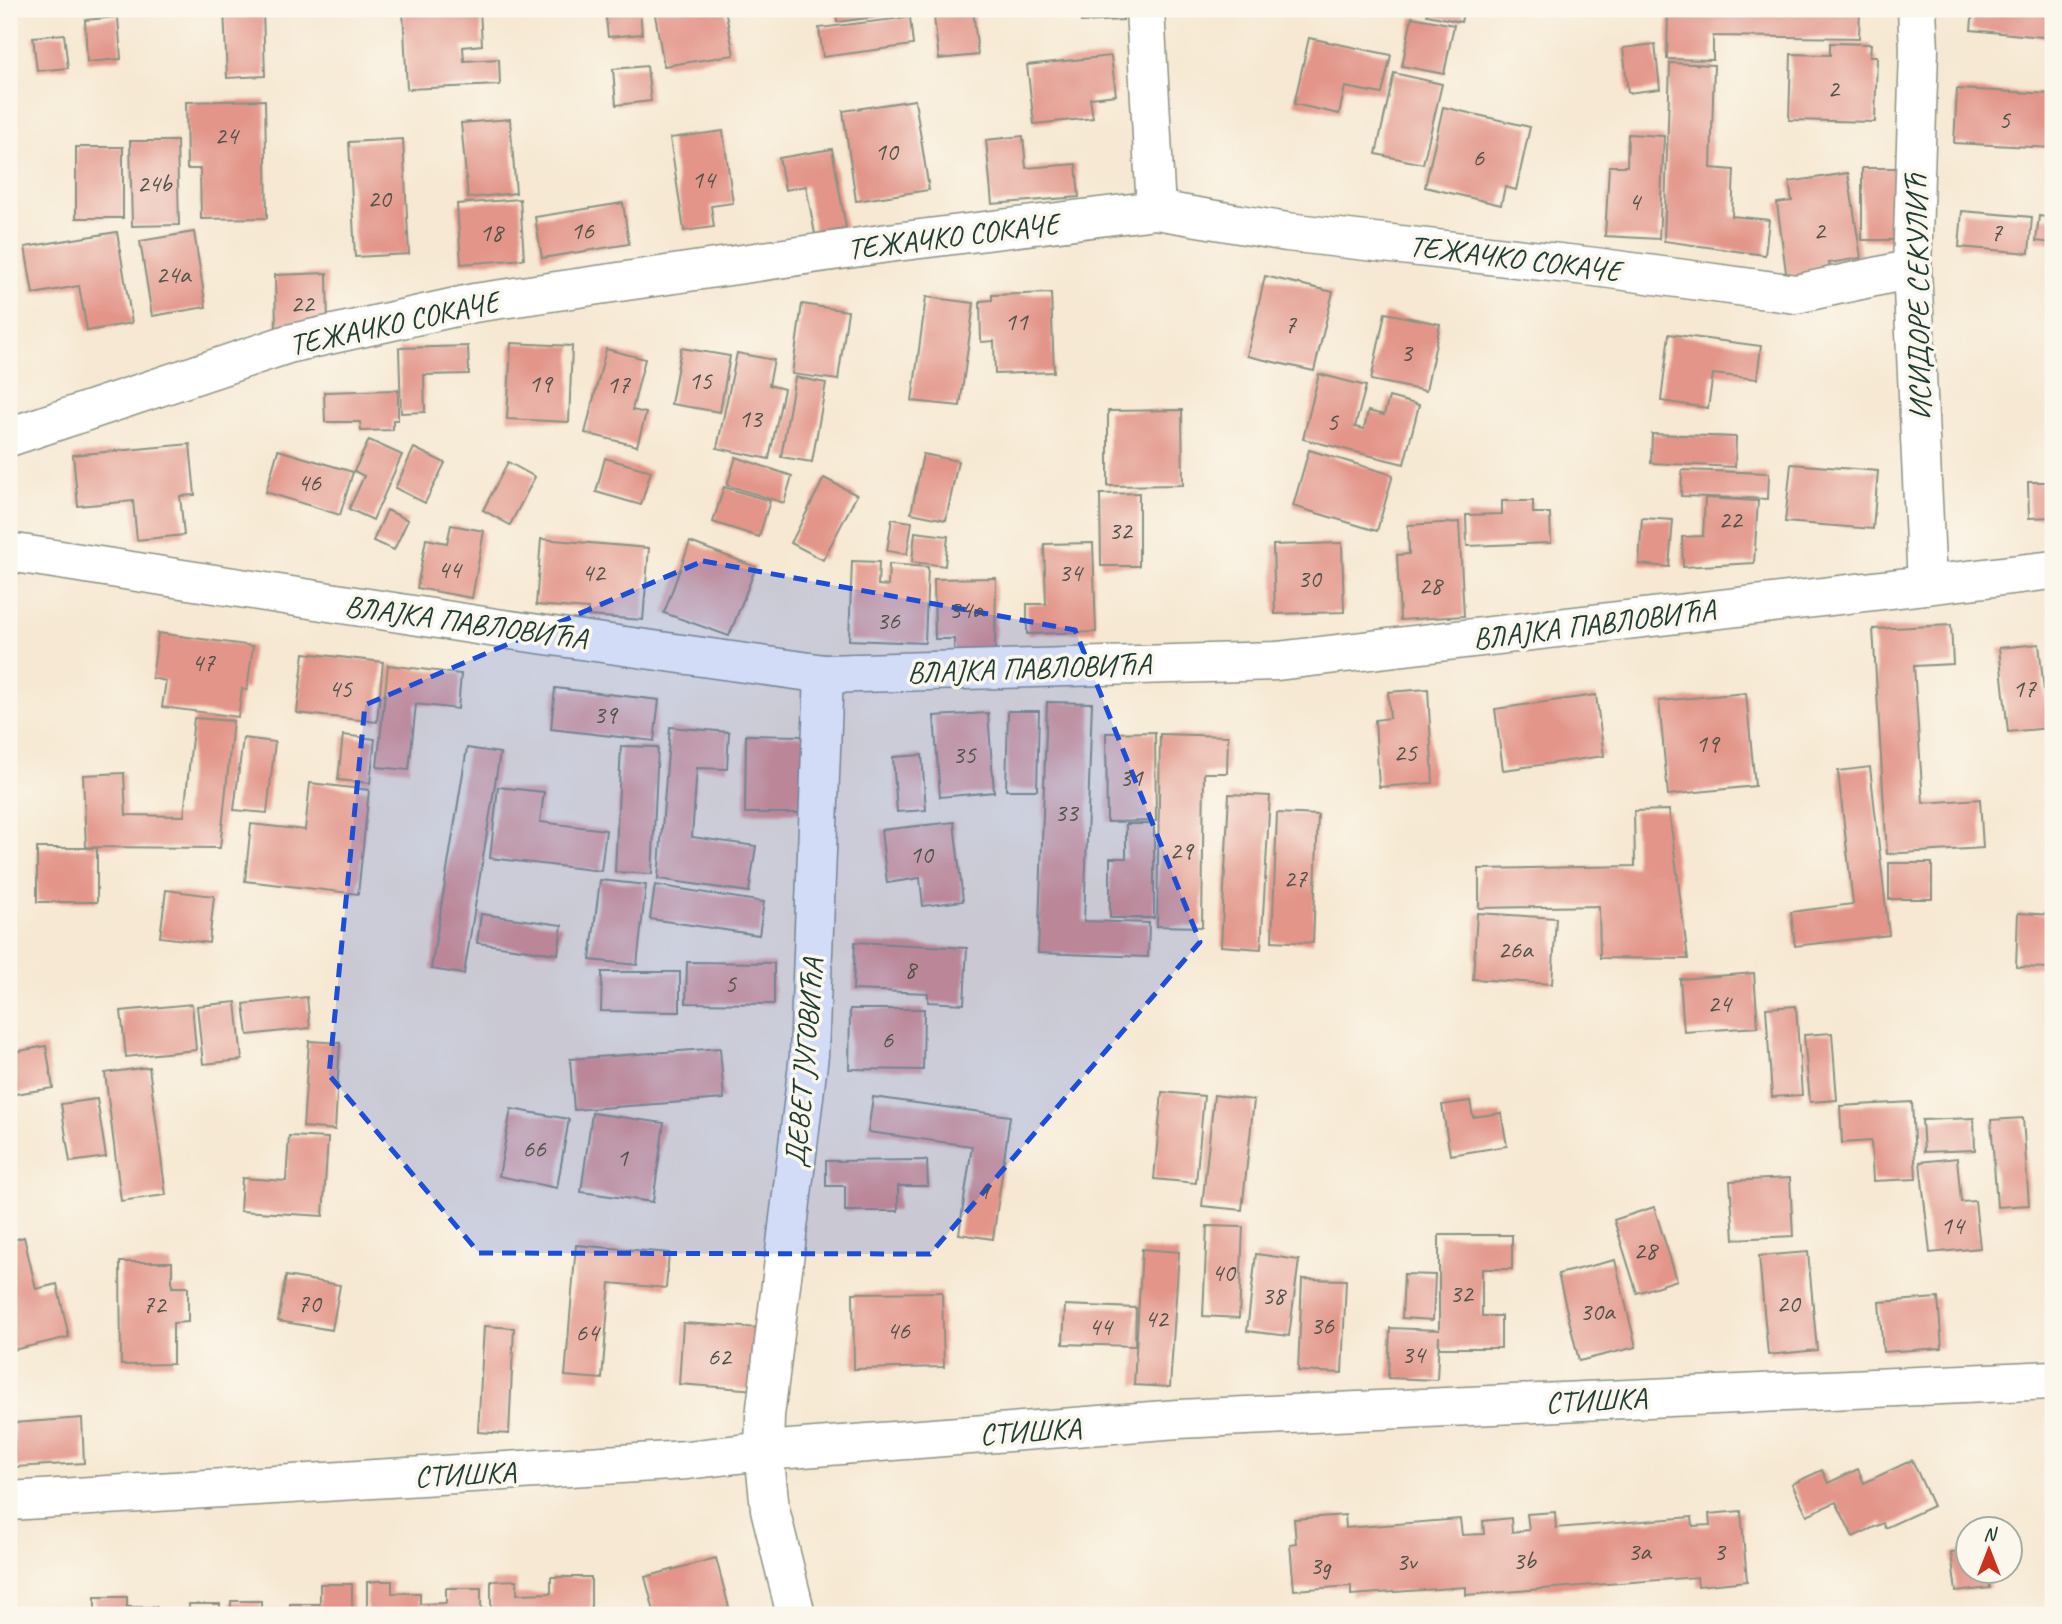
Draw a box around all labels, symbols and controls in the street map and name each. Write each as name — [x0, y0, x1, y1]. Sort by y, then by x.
house number: 2 — [1827, 72, 1841, 105]
house number: 5 — [1998, 103, 2011, 136]
house number: 24 — [214, 119, 240, 152]
house number: 10 — [874, 135, 900, 168]
house number: 6 — [1472, 141, 1485, 174]
house number: 14 — [691, 163, 717, 196]
house number: 24b — [137, 167, 173, 200]
street label: ИСИДОРЕ СЕКУЛИЋ — [1897, 172, 1939, 420]
house number: 20 — [367, 182, 393, 215]
house number: 4 — [1628, 185, 1642, 218]
street label: ТЕЖАЧКО СОКАЧЕ — [845, 204, 1064, 268]
house number: 16 — [570, 214, 595, 247]
house number: 2 — [1813, 214, 1827, 247]
house number: 18 — [479, 216, 505, 249]
house number: 7 — [1990, 216, 2003, 249]
street label: ТЕЖАЧКО СОКАЧЕ — [1407, 226, 1626, 290]
house number: 24a — [156, 258, 192, 291]
street label: ТЕЖАЧКО СОКАЧЕ — [286, 282, 505, 364]
house number: 22 — [290, 287, 316, 320]
house number: 11 — [1004, 305, 1029, 338]
house number: 7 — [1284, 308, 1297, 341]
house number: 3 — [1400, 336, 1414, 369]
house number: 15 — [688, 364, 713, 397]
house number: 19 — [528, 367, 554, 400]
house number: 17 — [606, 368, 631, 401]
house number: 13 — [738, 402, 764, 435]
house number: 5 — [1326, 405, 1339, 438]
house number: 46 — [297, 466, 322, 499]
house number: 22 — [1718, 503, 1744, 536]
house number: 32 — [1108, 514, 1134, 547]
house number: 44 — [437, 553, 463, 586]
house number: 42 — [581, 556, 607, 589]
house number: 34 — [1058, 556, 1084, 589]
house number: 30 — [1297, 562, 1323, 595]
house number: 28 — [1418, 569, 1444, 602]
street label: ВЛАЈКА ПАВЛОВИЋА — [343, 586, 591, 658]
street label: ВЛАЈКА ПАВЛОВИЋА — [1471, 590, 1719, 658]
house number: 34a — [949, 593, 985, 626]
house number: 36 — [876, 604, 901, 637]
street label: ВЛАЈКА ПАВЛОВИЋА — [906, 645, 1153, 691]
house number: 47 — [191, 646, 216, 679]
house number: 45 — [328, 672, 353, 705]
house number: 17 — [2012, 672, 2037, 705]
house number: 39 — [593, 698, 619, 731]
house number: 19 — [1695, 727, 1721, 760]
house number: 25 — [1393, 736, 1418, 769]
house number: 35 — [952, 738, 977, 771]
house number: 31 — [1119, 761, 1144, 794]
house number: 33 — [1054, 796, 1080, 829]
house number: 29 — [1169, 834, 1195, 867]
house number: 10 — [909, 838, 935, 871]
house number: 27 — [1283, 862, 1308, 895]
house number: 26a — [1498, 933, 1534, 966]
house number: 8 — [904, 953, 918, 986]
street label: ДЕВЕТ ЈУГОВИЋА — [776, 955, 832, 1169]
house number: 5 — [724, 967, 737, 1000]
house number: 24 — [1707, 987, 1733, 1020]
house number: 6 — [881, 1023, 894, 1056]
house number: 66 — [522, 1132, 547, 1165]
house number: 1 — [616, 1141, 629, 1174]
house number: 4 — [977, 1174, 991, 1207]
house number: 14 — [1940, 1209, 1966, 1242]
house number: 28 — [1633, 1234, 1659, 1267]
house number: 40 — [1211, 1256, 1237, 1289]
house number: 32 — [1449, 1277, 1475, 1310]
house number: 38 — [1261, 1279, 1287, 1312]
house number: 70 — [297, 1287, 323, 1320]
house number: 20 — [1776, 1287, 1802, 1320]
house number: 72 — [142, 1288, 168, 1321]
house number: 30a — [1580, 1295, 1616, 1328]
house number: 42 — [1144, 1302, 1170, 1335]
house number: 36 — [1310, 1309, 1335, 1342]
house number: 44 — [1088, 1310, 1114, 1343]
house number: 46 — [886, 1314, 911, 1347]
house number: 64 — [575, 1316, 601, 1349]
house number: 34 — [1401, 1338, 1427, 1371]
house number: 62 — [707, 1340, 733, 1373]
street label: СТИШКА — [1544, 1378, 1649, 1422]
street label: СТИШКА — [978, 1408, 1083, 1453]
street label: СТИШКА — [413, 1452, 518, 1496]
north arrow — [1954, 1516, 2024, 1586]
text: N — [1983, 1522, 1998, 1546]
house number: 3a — [1627, 1535, 1652, 1568]
house number: 3 — [1713, 1535, 1727, 1568]
house number: 3b — [1512, 1544, 1537, 1577]
house number: 3v — [1396, 1545, 1419, 1578]
house number: 3g — [1310, 1549, 1332, 1582]

